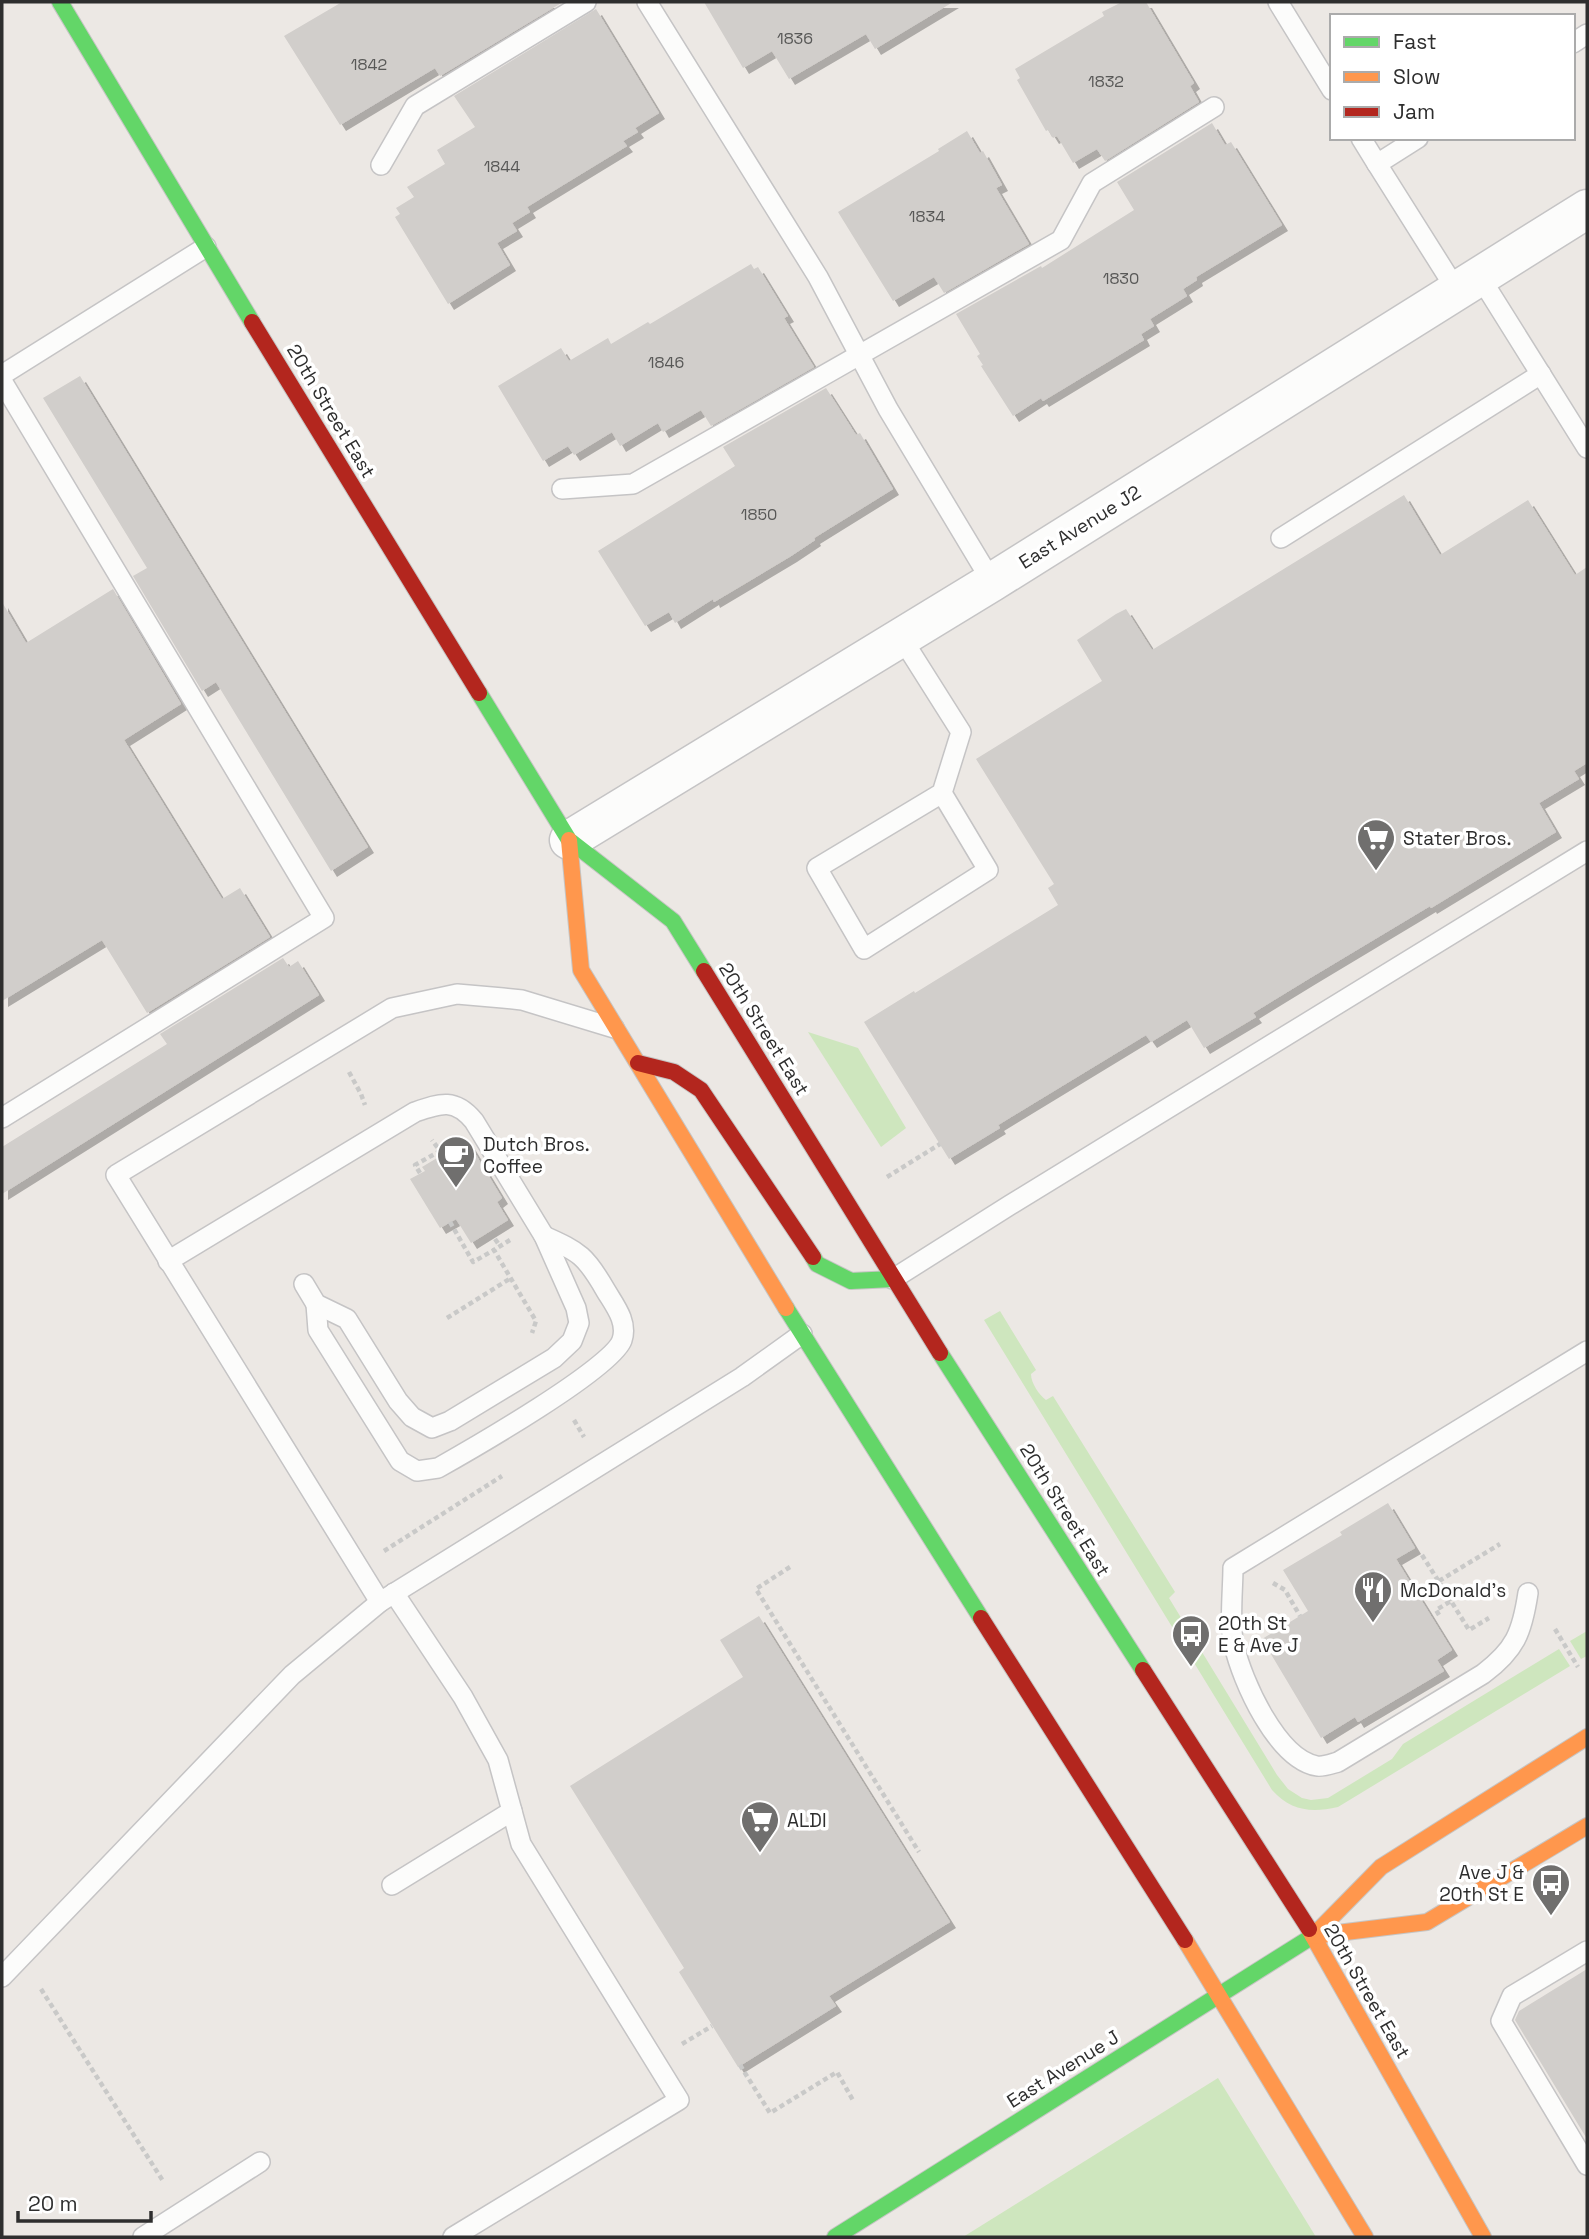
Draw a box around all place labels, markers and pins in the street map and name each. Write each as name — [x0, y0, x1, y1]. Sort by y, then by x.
supermarket icon: Stater Bros. — [1355, 817, 1397, 872]
place label: Stater Bros. — [1403, 826, 1511, 851]
place label: Dutch Bros. Coffee — [483, 1132, 589, 1179]
cafe icon: Dutch Bros. Coffee — [435, 1134, 477, 1189]
restaurant icon: McDonald's — [1352, 1569, 1394, 1624]
place label: McDonald's — [1400, 1578, 1506, 1603]
place label: 20th St E & Ave J — [1218, 1611, 1299, 1658]
bus stop icon: 20th St E & Ave J — [1170, 1613, 1212, 1668]
supermarket icon: ALDI — [739, 1799, 781, 1854]
place label: ALDI — [787, 1808, 827, 1833]
place label: Ave J & 20th St E — [1439, 1860, 1524, 1907]
bus stop icon: Ave J & 20th St E — [1530, 1862, 1572, 1917]

